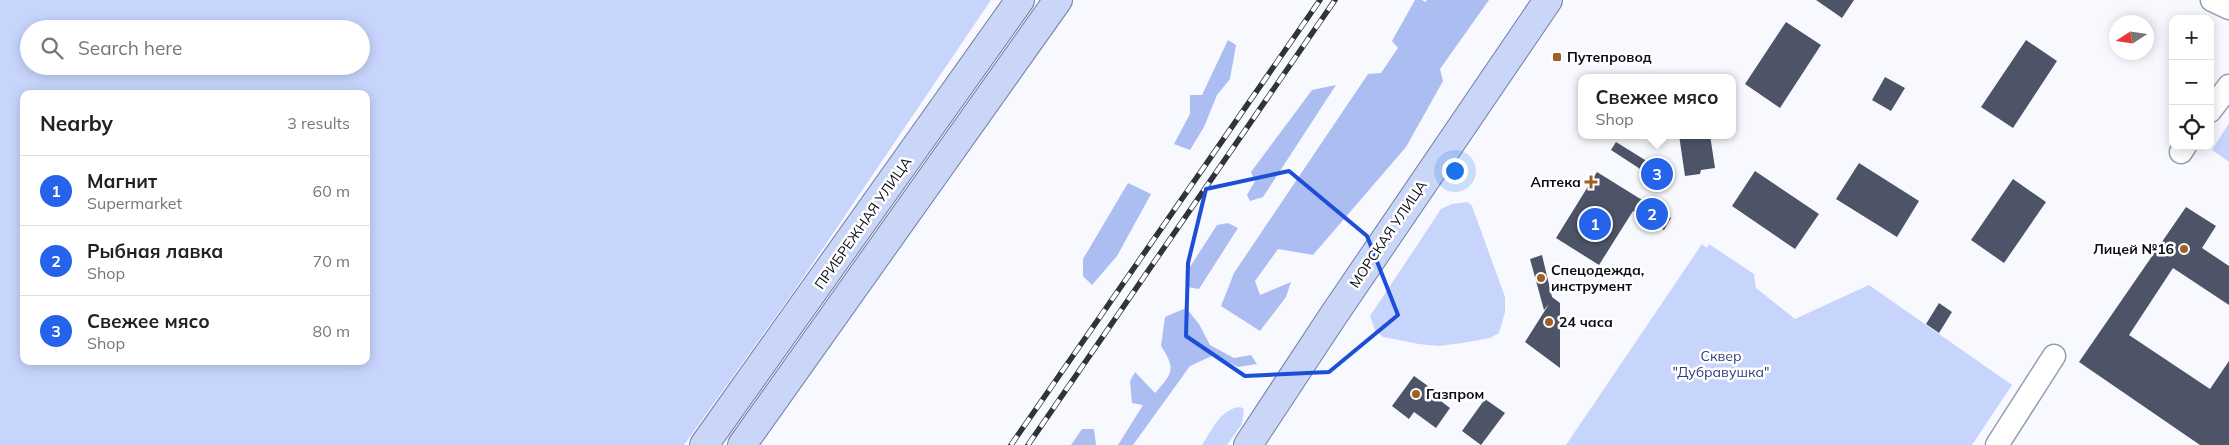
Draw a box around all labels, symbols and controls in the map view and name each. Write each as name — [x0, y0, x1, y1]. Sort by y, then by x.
north arrow — [2109, 15, 2154, 60]
map controls — [2169, 15, 2214, 150]
button: + — [2169, 15, 2214, 60]
search box — [20, 20, 370, 75]
icon: search — [38, 34, 66, 62]
text: Search here — [78, 36, 182, 60]
place label: Путепровод — [1567, 48, 1652, 66]
marker: Путепровод — [1551, 51, 1563, 63]
button: − — [2169, 60, 2214, 105]
popup — [1578, 74, 1736, 139]
text: Свежее мясо — [1596, 85, 1718, 109]
button: locate — [2169, 105, 2214, 150]
text: Shop — [1596, 109, 1634, 129]
text: Nearby — [40, 110, 113, 136]
text: 3 results — [287, 113, 350, 133]
street label: ПРИБРЕЖНАЯ УЛИЦА — [811, 153, 916, 293]
pin: 3 — [1641, 155, 1673, 193]
your location — [1442, 158, 1468, 184]
text: Магнит — [87, 169, 157, 193]
place label: Аптека — [1530, 173, 1581, 191]
street label: МОРСКАЯ УЛИЦА — [1345, 176, 1431, 291]
marker: Аптека — [1585, 176, 1597, 188]
text: 1 — [51, 181, 61, 201]
text: 60 m — [313, 181, 350, 201]
text: Supermarket — [87, 193, 182, 213]
pin: 2 — [1636, 195, 1668, 233]
pin: 1 — [1579, 205, 1611, 243]
text: Рыбная лавка — [87, 239, 223, 263]
place label: Лицей №16 — [2093, 240, 2174, 258]
marker: Лицей №16 — [2178, 243, 2190, 255]
text: 2 — [51, 251, 61, 271]
text: 70 m — [313, 251, 350, 271]
place label: Спецодежда, инструмент — [1551, 261, 1644, 295]
text: Shop — [87, 263, 125, 283]
marker: Спецодежда, инструмент — [1535, 272, 1547, 284]
text: Свежее мясо — [87, 309, 210, 333]
place label: 24 часа — [1559, 313, 1613, 331]
marker: 24 часа — [1543, 316, 1555, 328]
text: 3 — [51, 321, 61, 341]
text: 80 m — [313, 321, 350, 341]
text: Shop — [87, 333, 125, 353]
park label: Сквер "Дубравушка" — [1673, 347, 1770, 381]
place label: Газпром — [1426, 385, 1484, 403]
marker: Газпром — [1410, 388, 1422, 400]

